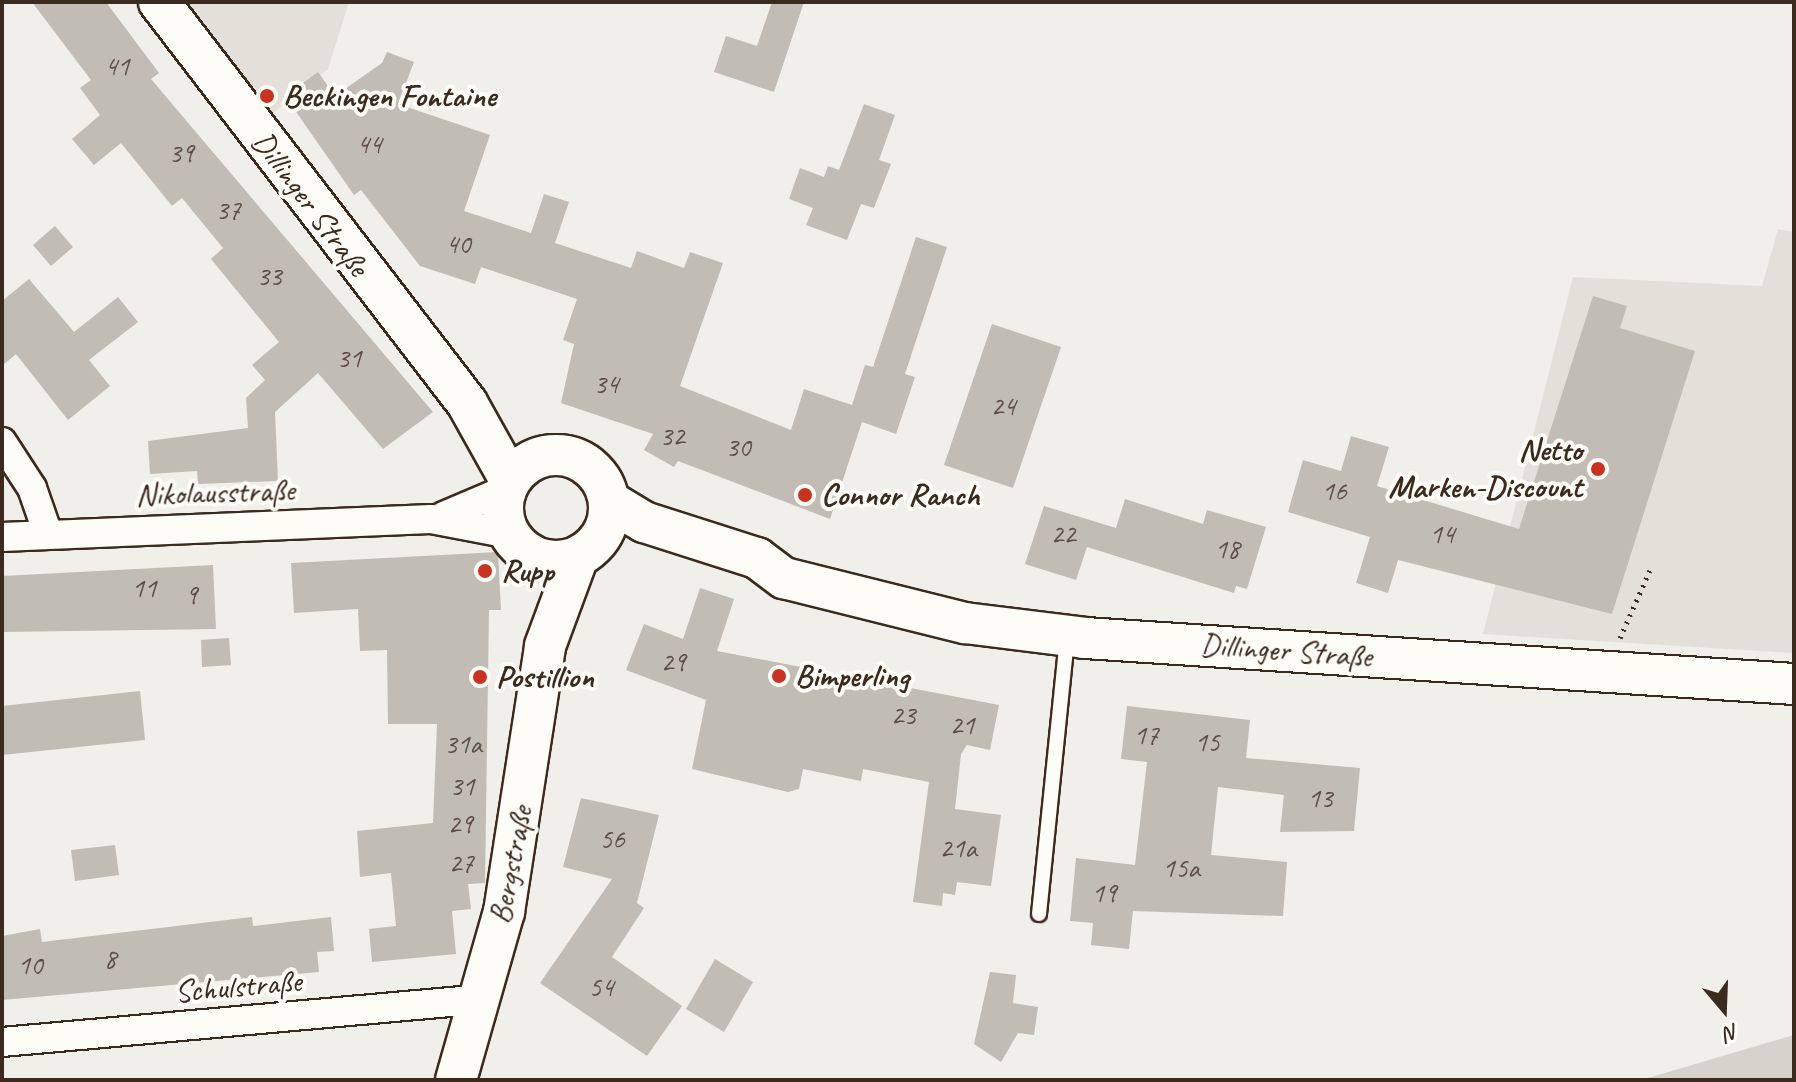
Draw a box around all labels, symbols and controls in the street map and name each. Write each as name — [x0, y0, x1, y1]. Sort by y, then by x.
house number: 41 — [104, 49, 130, 83]
place label: Beckingen Fontaine — [283, 77, 496, 115]
marker: Beckingen Fontaine — [258, 87, 276, 105]
street label: Dillinger Straße — [243, 124, 377, 284]
house number: 44 — [356, 127, 382, 161]
house number: 39 — [168, 136, 194, 170]
house number: 37 — [215, 193, 241, 227]
house number: 40 — [445, 227, 471, 261]
house number: 33 — [256, 259, 282, 293]
house number: 31 — [336, 341, 362, 375]
house number: 34 — [593, 367, 619, 401]
house number: 24 — [990, 389, 1016, 423]
house number: 32 — [659, 419, 685, 453]
house number: 30 — [725, 430, 751, 464]
place label: Netto Marken-Discount — [1388, 432, 1582, 507]
marker: Netto Marken-Discount — [1589, 460, 1607, 478]
street label: Nikolausstraße — [135, 471, 295, 515]
house number: 16 — [1321, 474, 1347, 508]
place label: Connor Ranch — [821, 476, 980, 514]
marker: Connor Ranch — [796, 486, 814, 504]
house number: 22 — [1050, 517, 1076, 551]
house number: 14 — [1429, 517, 1455, 551]
house number: 18 — [1214, 532, 1240, 566]
place label: Rupp — [501, 552, 553, 590]
marker: Rupp — [476, 562, 494, 580]
house number: 11 — [131, 571, 157, 605]
house number: 9 — [185, 578, 197, 612]
street label: Dillinger Straße — [1199, 626, 1373, 676]
house number: 29 — [660, 645, 686, 679]
place label: Bimperling — [795, 657, 909, 695]
place label: Postillion — [496, 658, 594, 696]
marker: Bimperling — [770, 667, 788, 685]
marker: Postillion — [471, 668, 489, 686]
house number: 23 — [890, 698, 916, 732]
house number: 21 — [949, 708, 975, 742]
house number: 17 — [1133, 718, 1159, 752]
house number: 15 — [1194, 725, 1220, 759]
house number: 31a — [444, 727, 482, 761]
house number: 31 — [449, 769, 475, 803]
house number: 13 — [1307, 781, 1333, 815]
street label: Bergstraße — [481, 803, 541, 927]
house number: 29 — [447, 807, 473, 841]
house number: 56 — [599, 822, 625, 856]
house number: 21a — [939, 831, 977, 865]
house number: 27 — [448, 846, 474, 880]
house number: 15a — [1162, 851, 1200, 885]
house number: 19 — [1091, 876, 1117, 910]
house number: 8 — [104, 942, 116, 976]
house number: 10 — [17, 948, 43, 982]
street label: Schulstraße — [173, 962, 303, 1012]
house number: 54 — [588, 970, 614, 1004]
north arrow — [1684, 970, 1764, 1050]
text: N — [1721, 1017, 1743, 1048]

